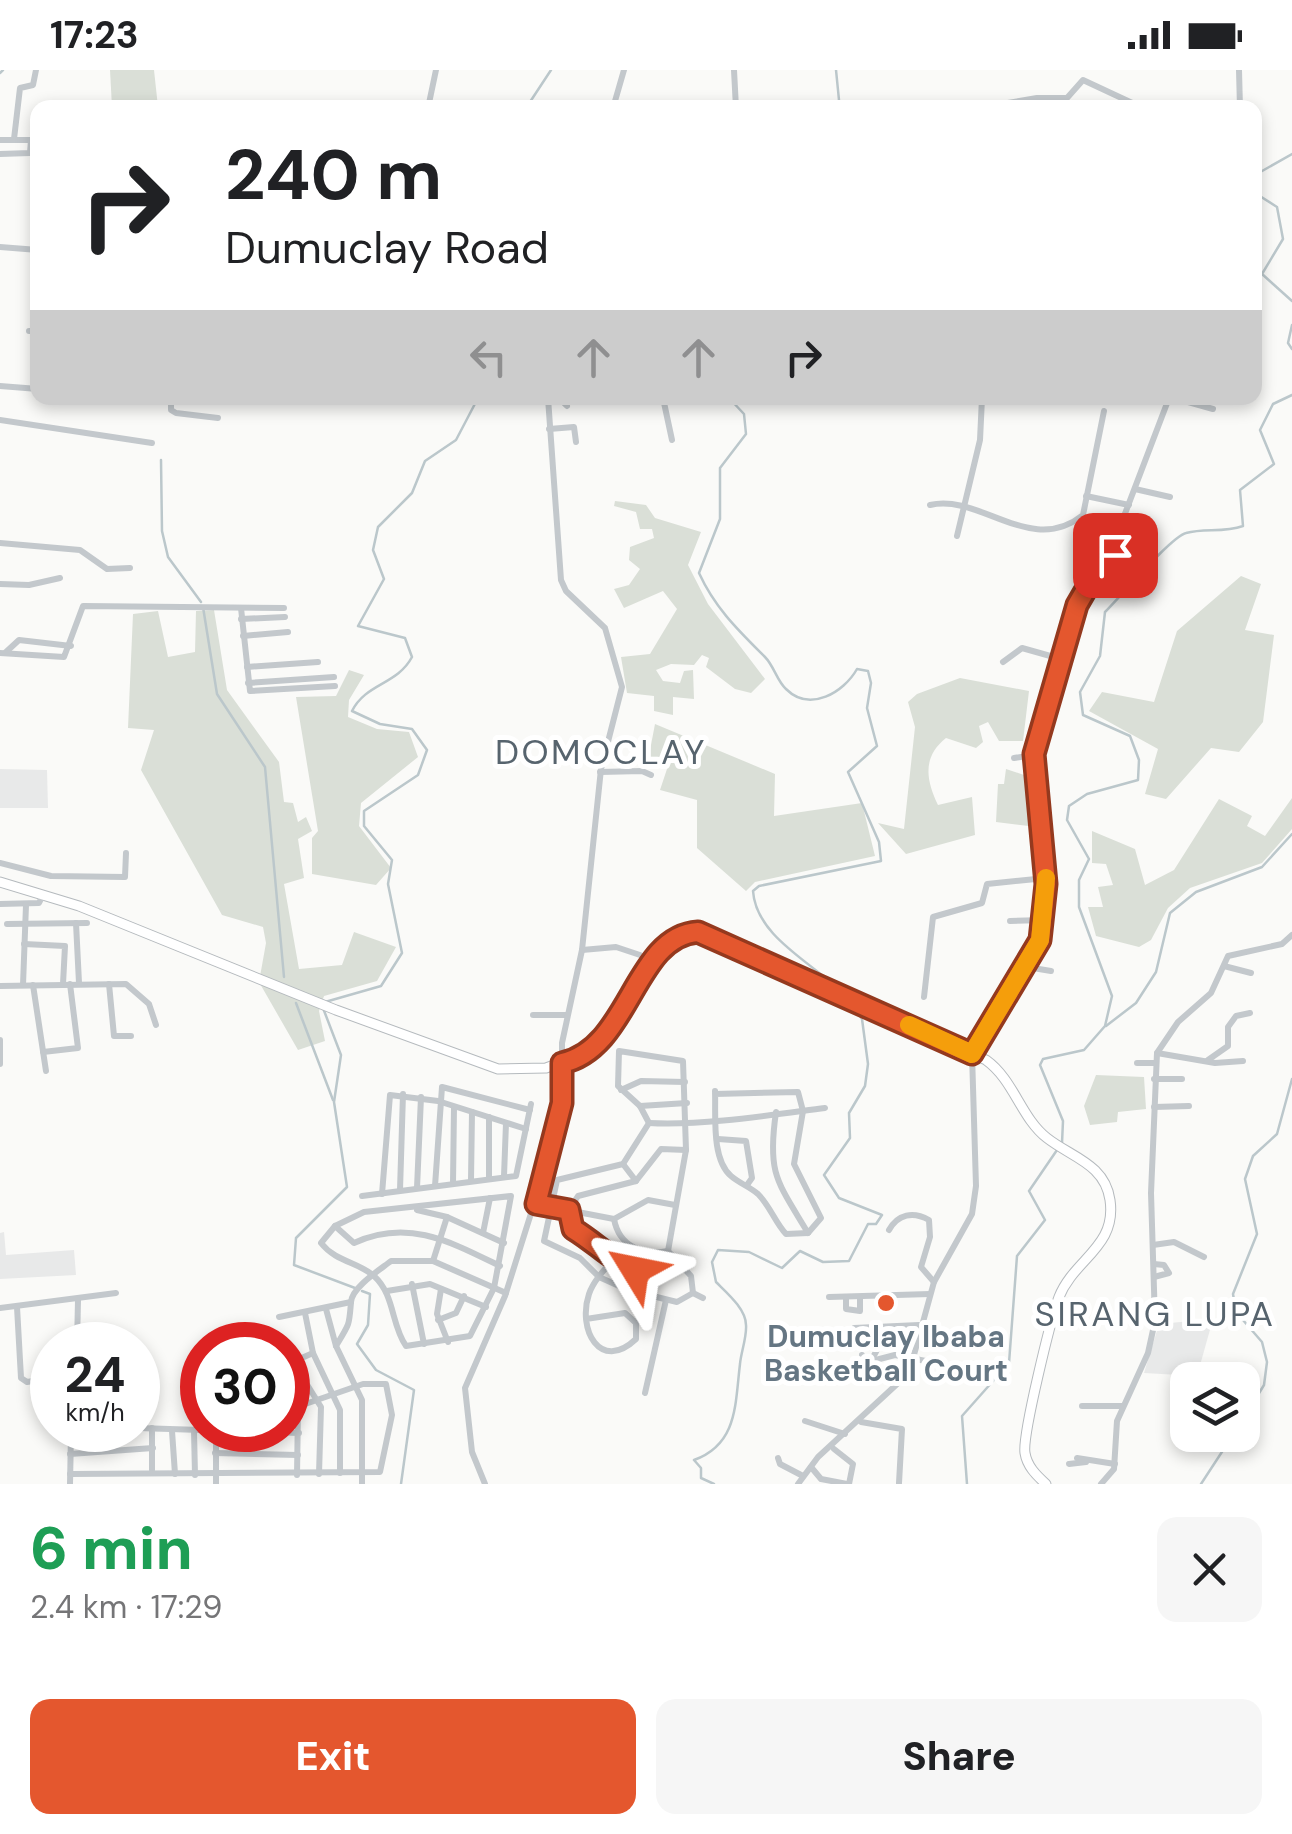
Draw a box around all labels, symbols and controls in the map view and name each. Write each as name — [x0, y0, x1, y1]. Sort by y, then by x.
text: 17:23 — [50, 10, 139, 60]
text: 240 m — [225, 130, 442, 221]
icon: right — [60, 140, 190, 270]
text: Dumuclay Road — [225, 218, 549, 277]
icon: left — [461, 330, 516, 385]
icon: ahead — [566, 330, 621, 385]
icon: ahead — [671, 330, 726, 385]
icon: right — [776, 330, 831, 385]
pin — [1073, 513, 1158, 598]
icon: arrive — [1088, 528, 1143, 583]
district label: DOMOCLAY — [495, 729, 707, 775]
position arrow — [583, 1218, 687, 1322]
district label: SIRANG LUPA — [1035, 1291, 1275, 1337]
marker: Dumuclay Ibaba Basketball Court — [875, 1292, 897, 1314]
place label: Dumuclay Ibaba Basketball Court — [764, 1317, 1008, 1390]
speed limit sign: 30 — [180, 1322, 310, 1452]
text: 24 — [65, 1342, 126, 1408]
map controls — [1170, 1362, 1260, 1452]
button: layers — [1170, 1362, 1260, 1452]
text: km/h — [65, 1396, 125, 1429]
text: 6 min — [30, 1509, 193, 1588]
button: close — [1157, 1517, 1262, 1622]
text: 2.4 km · 17:29 — [30, 1586, 222, 1628]
button: Exit — [30, 1699, 636, 1814]
button: Share — [656, 1699, 1262, 1814]

